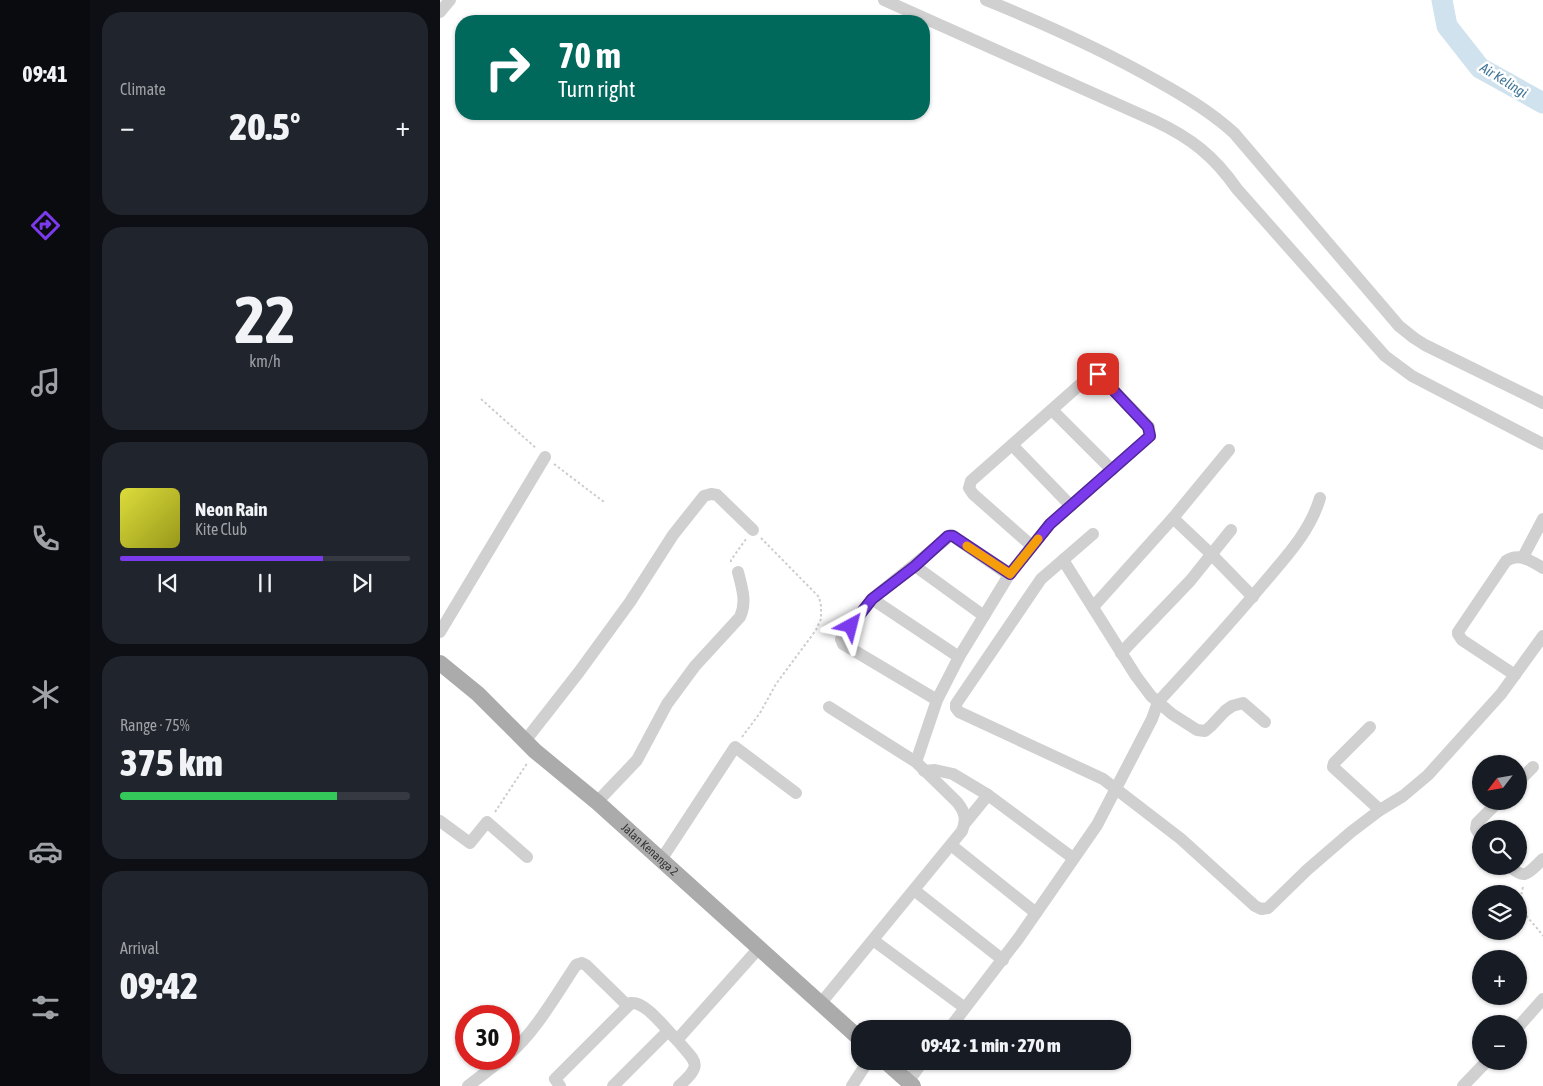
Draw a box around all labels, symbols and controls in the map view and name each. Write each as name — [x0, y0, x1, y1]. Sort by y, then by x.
icon: right — [475, 35, 540, 100]
text: 70 m — [558, 35, 621, 75]
water label: Air Kelingi — [1477, 59, 1531, 101]
text: 09:41 — [22, 61, 68, 87]
text: Turn right — [558, 76, 635, 102]
text: Climate — [120, 80, 166, 98]
text: 20.5° — [230, 105, 300, 148]
text: − — [120, 110, 135, 142]
text: + — [395, 110, 410, 142]
icon: directions — [28, 208, 63, 243]
text: 22 — [234, 282, 296, 357]
text: km/h — [249, 352, 281, 370]
pin — [1077, 353, 1119, 395]
icon: arrive — [1084, 360, 1112, 388]
icon: music — [28, 365, 63, 400]
text: Neon Rain — [195, 498, 267, 520]
text: Kite Club — [195, 520, 247, 538]
icon: phone — [28, 521, 63, 556]
icon: previous — [154, 569, 182, 597]
icon: pause — [251, 569, 279, 597]
icon: next — [348, 569, 376, 597]
position arrow — [824, 599, 876, 651]
icon: climate — [28, 677, 63, 712]
text: Range · 75% — [120, 716, 190, 734]
text: 375 km — [120, 741, 223, 784]
north arrow — [1472, 755, 1528, 810]
map controls — [1472, 755, 1527, 1070]
street label: Jalan Kenanga 2 — [618, 820, 681, 879]
button: search — [1472, 820, 1527, 875]
icon: car — [28, 834, 63, 869]
button: layers — [1472, 885, 1527, 940]
text: Arrival — [120, 939, 159, 957]
button: + — [1472, 950, 1527, 1005]
text: 09:42 — [120, 964, 198, 1007]
icon: filters — [28, 990, 63, 1025]
speed limit sign: 30 — [455, 1005, 520, 1070]
button: − — [1472, 1015, 1527, 1070]
text: 09:42 · 1 min · 270 m — [921, 1034, 1061, 1056]

